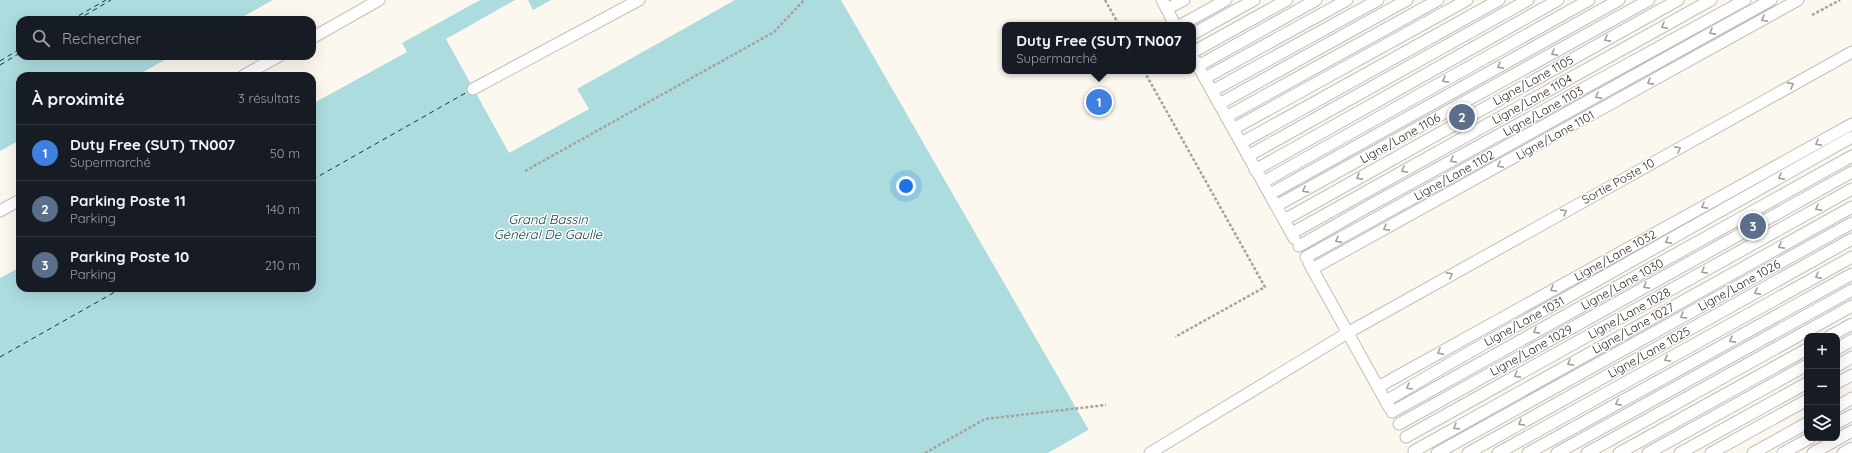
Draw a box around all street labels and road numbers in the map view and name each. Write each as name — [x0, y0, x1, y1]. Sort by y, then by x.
street label: Ligne/Lane 1105 — [1490, 52, 1576, 108]
street label: Ligne/Lane 1104 — [1489, 71, 1575, 127]
street label: Ligne/Lane 1103 — [1500, 83, 1586, 139]
street label: Ligne/Lane 1101 — [1513, 107, 1597, 163]
street label: Ligne/Lane 1106 — [1357, 109, 1443, 166]
street label: Ligne/Lane 1102 — [1411, 147, 1497, 203]
street label: Sortie Poste 10 — [1579, 155, 1657, 207]
street label: Ligne/Lane 1032 — [1571, 226, 1659, 284]
street label: Ligne/Lane 1030 — [1578, 255, 1666, 313]
street label: Ligne/Lane 1026 — [1695, 256, 1783, 314]
street label: Ligne/Lane 1028 — [1585, 284, 1673, 342]
street label: Ligne/Lane 1031 — [1481, 293, 1567, 349]
street label: Ligne/Lane 1027 — [1589, 299, 1677, 357]
street label: Ligne/Lane 1029 — [1487, 321, 1575, 379]
street label: Ligne/Lane 1025 — [1605, 323, 1693, 381]

